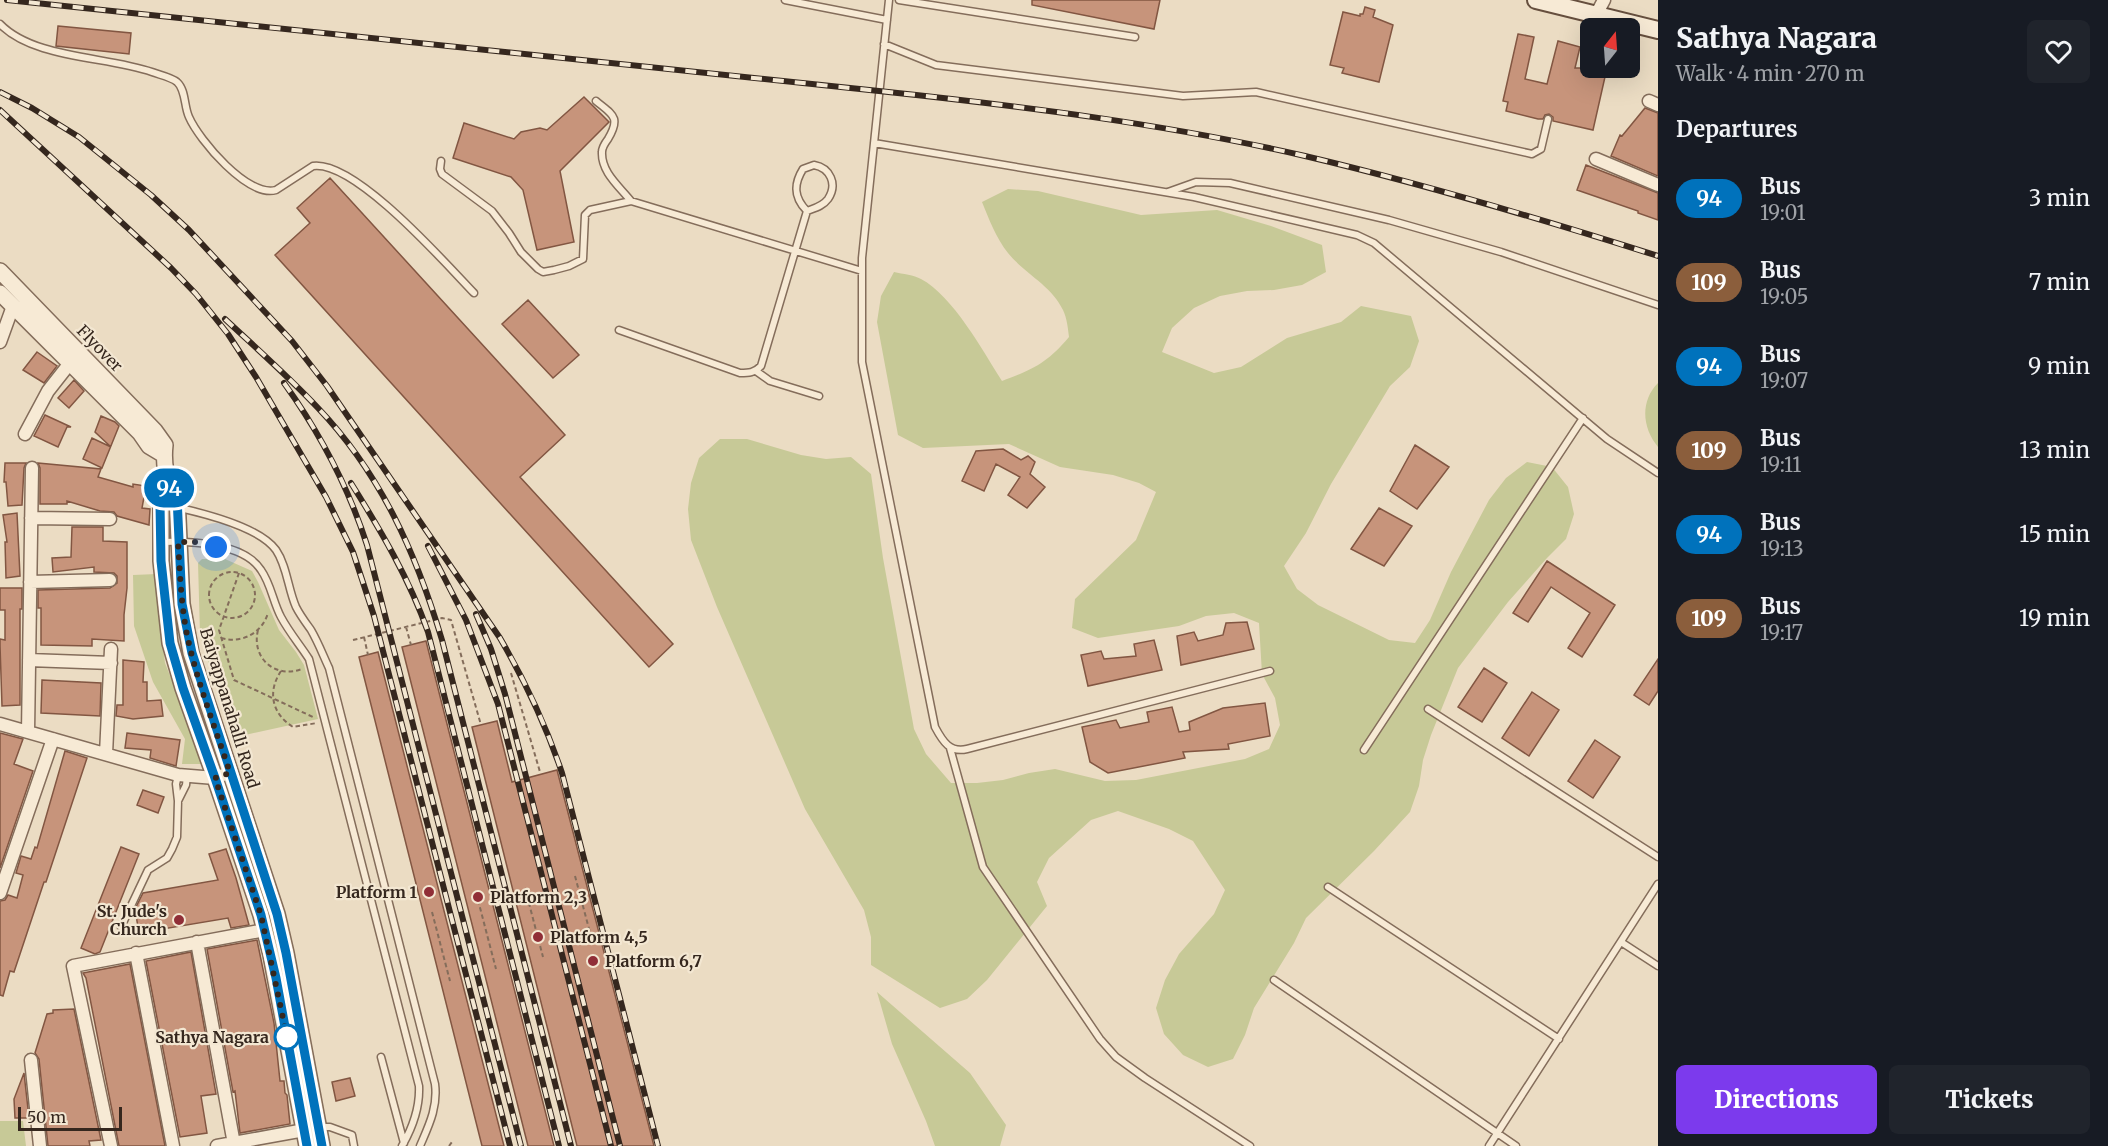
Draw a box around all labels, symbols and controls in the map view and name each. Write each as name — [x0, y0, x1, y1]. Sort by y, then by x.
north arrow — [1580, 18, 1640, 78]
map controls — [1580, 18, 1640, 78]
text: Sathya Nagara — [1676, 20, 1877, 56]
button: heart — [2027, 20, 2090, 83]
text: Walk · 4 min · 270 m — [1676, 61, 1865, 86]
text: Departures — [1676, 115, 1798, 143]
text: Bus — [1760, 172, 1801, 200]
text: 3 min — [2029, 184, 2090, 212]
text: 94 — [1696, 185, 1722, 212]
text: 19:01 — [1760, 200, 1806, 225]
text: Bus — [1760, 256, 1801, 284]
text: 7 min — [2029, 268, 2090, 296]
text: 109 — [1691, 269, 1727, 296]
text: 19:05 — [1760, 284, 1809, 309]
street label: Flyover — [73, 320, 127, 376]
text: Bus — [1760, 340, 1801, 368]
text: 9 min — [2028, 352, 2090, 380]
text: 94 — [1696, 353, 1722, 380]
text: 19:07 — [1760, 368, 1808, 393]
text: Bus — [1760, 424, 1801, 452]
text: 13 min — [2019, 436, 2090, 464]
text: 109 — [1691, 437, 1727, 464]
text: 19:11 — [1760, 452, 1801, 477]
line badge: 94 — [142, 468, 196, 508]
text: 94 — [156, 475, 182, 502]
text: Bus — [1760, 508, 1801, 536]
text: 15 min — [2019, 520, 2090, 548]
text: 94 — [1696, 521, 1722, 548]
your location — [201, 532, 231, 562]
text: 19:13 — [1760, 536, 1804, 561]
text: Bus — [1760, 592, 1801, 620]
text: 19 min — [2019, 604, 2090, 632]
text: 109 — [1691, 605, 1727, 632]
text: 19:17 — [1760, 620, 1803, 645]
street label: Baiyappanahalli Road — [196, 625, 264, 791]
place label: Platform 1 — [336, 882, 418, 902]
marker: Platform 1 — [422, 885, 436, 899]
place label: Platform 2,3 — [490, 887, 587, 908]
marker: Platform 2,3 — [471, 890, 485, 904]
place label: St. Jude's Church — [97, 901, 167, 939]
marker: St. Jude's Church — [172, 913, 186, 927]
place label: Platform 4,5 — [550, 927, 648, 948]
marker: Platform 4,5 — [531, 930, 545, 944]
place label: Platform 6,7 — [605, 951, 702, 972]
marker: Platform 6,7 — [586, 954, 600, 968]
marker: Sathya Nagara — [274, 1024, 300, 1050]
place label: Sathya Nagara — [155, 1027, 269, 1047]
button: Directions — [1676, 1065, 1877, 1134]
button: Tickets — [1889, 1065, 2090, 1134]
scale bar — [18, 1104, 122, 1132]
text: 50 m — [27, 1107, 66, 1127]

